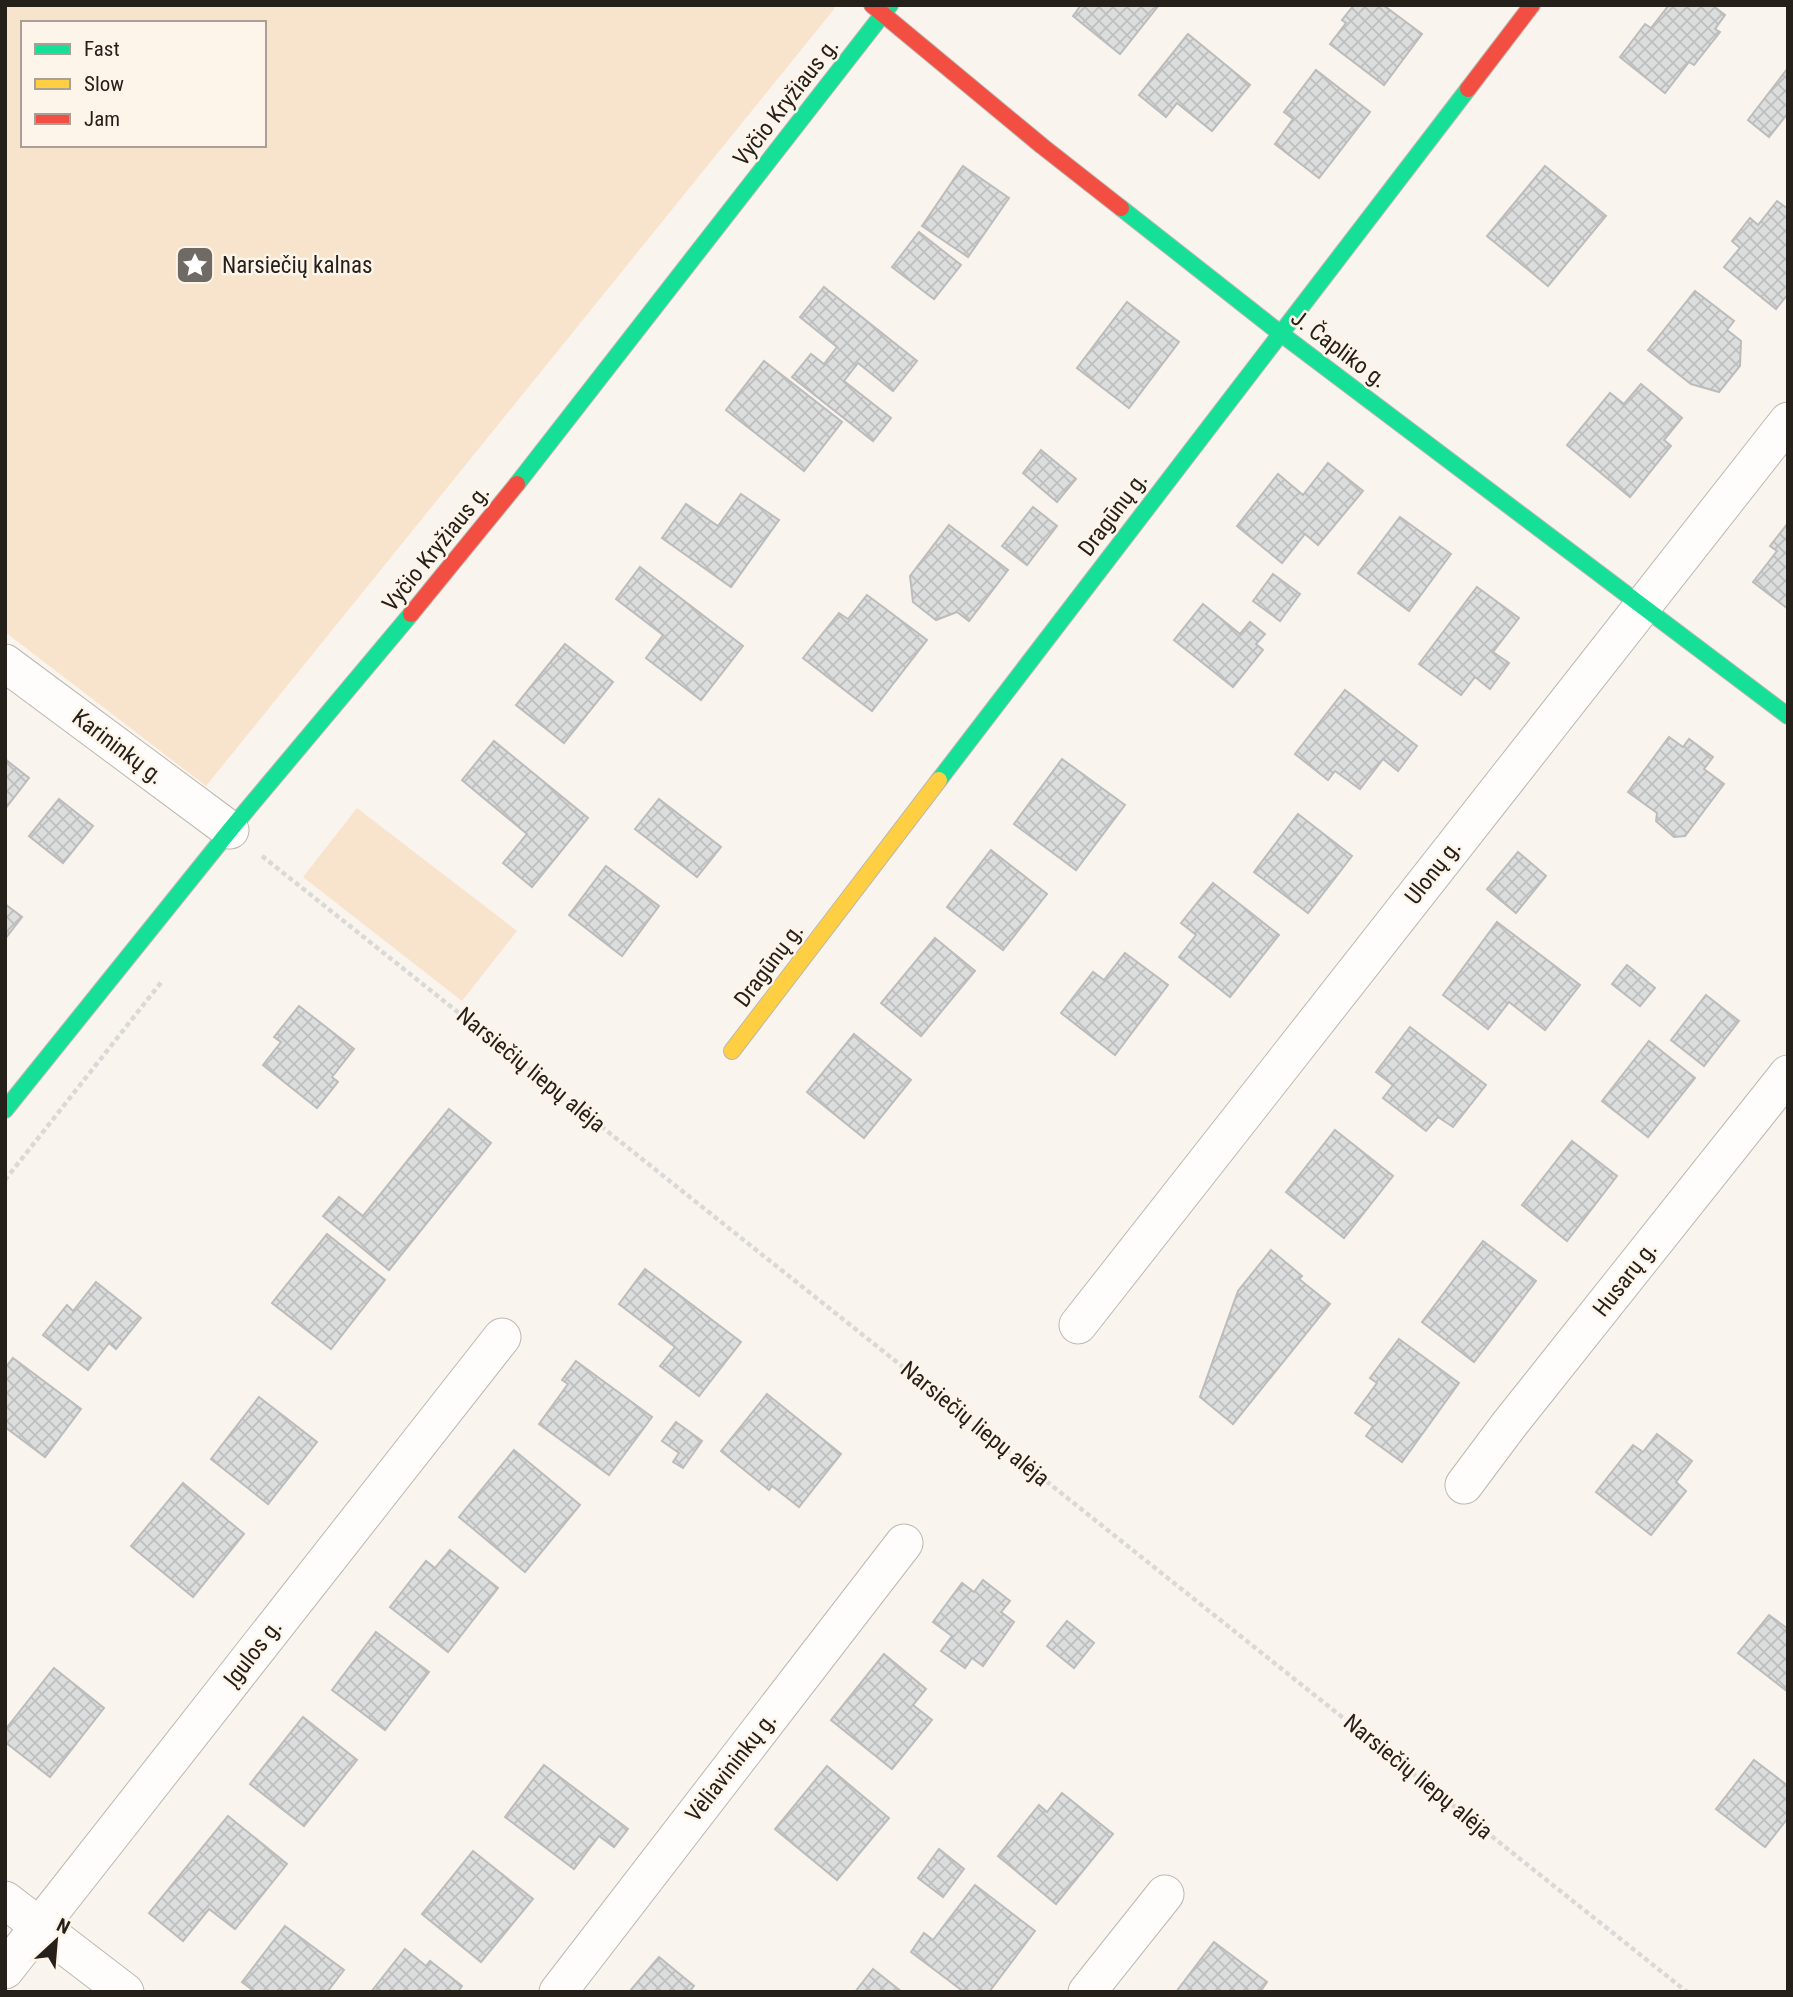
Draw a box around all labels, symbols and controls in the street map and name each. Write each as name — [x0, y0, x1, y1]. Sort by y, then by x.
legend — [21, 21, 266, 147]
street label: Vyčio Kryžiaus g. — [728, 33, 844, 171]
text: Fast — [84, 37, 120, 61]
text: Slow — [84, 72, 124, 96]
text: Jam — [84, 107, 120, 131]
place icon: Narsiečių kalnas — [174, 244, 216, 286]
place label: Narsiečių kalnas — [222, 252, 372, 279]
street label: J. Čapliko g. — [1286, 303, 1393, 394]
street label: Dragūnų g. — [1073, 467, 1153, 561]
street label: Vyčio Kryžiaus g. — [377, 479, 495, 617]
street label: Karininkų g. — [67, 704, 169, 790]
street label: Ulonų g. — [1399, 834, 1467, 910]
street label: Dragūnų g. — [729, 918, 809, 1012]
street label: Narsiečių liepų alėja — [451, 1002, 611, 1138]
street label: Husarų g. — [1587, 1236, 1663, 1322]
street label: Narsiečių liepų alėja — [895, 1356, 1055, 1492]
street label: Įgulos g. — [218, 1614, 288, 1692]
street label: Vėliavininkų g. — [680, 1707, 782, 1827]
street label: Narsiečių liepų alėja — [1338, 1709, 1498, 1845]
north arrow — [21, 1906, 91, 1976]
text: N — [53, 1913, 74, 1939]

